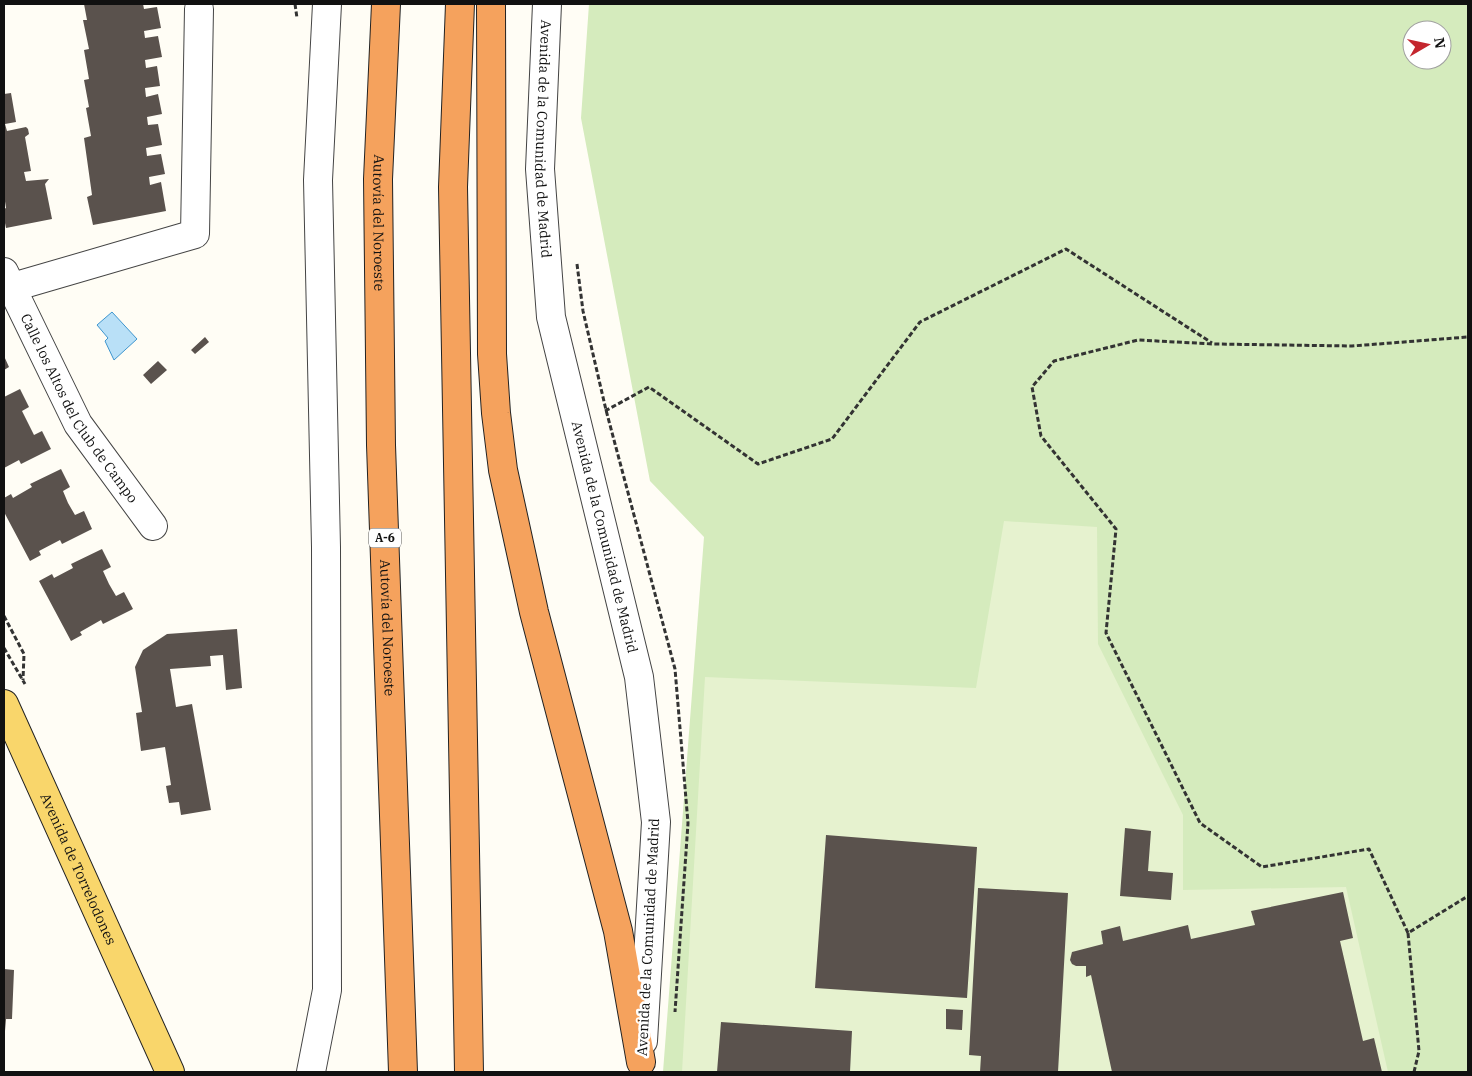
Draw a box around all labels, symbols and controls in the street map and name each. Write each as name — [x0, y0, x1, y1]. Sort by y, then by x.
street label: Avenida de la Comunidad de Madrid — [531, 19, 556, 259]
north arrow — [1402, 20, 1452, 70]
text: N — [1430, 36, 1450, 50]
street label: Autovía del Noroeste — [369, 154, 388, 291]
street label: Calle los Altos del Club de Campo — [17, 311, 142, 507]
street label: Avenida de la Comunidad de Madrid — [568, 419, 642, 655]
road number: A-6 — [369, 528, 401, 548]
street label: Autovía del Noroeste — [376, 559, 399, 696]
street label: Avenida de Torrelodones — [36, 790, 121, 948]
street label: Avenida de la Comunidad de Madrid — [633, 817, 663, 1056]

